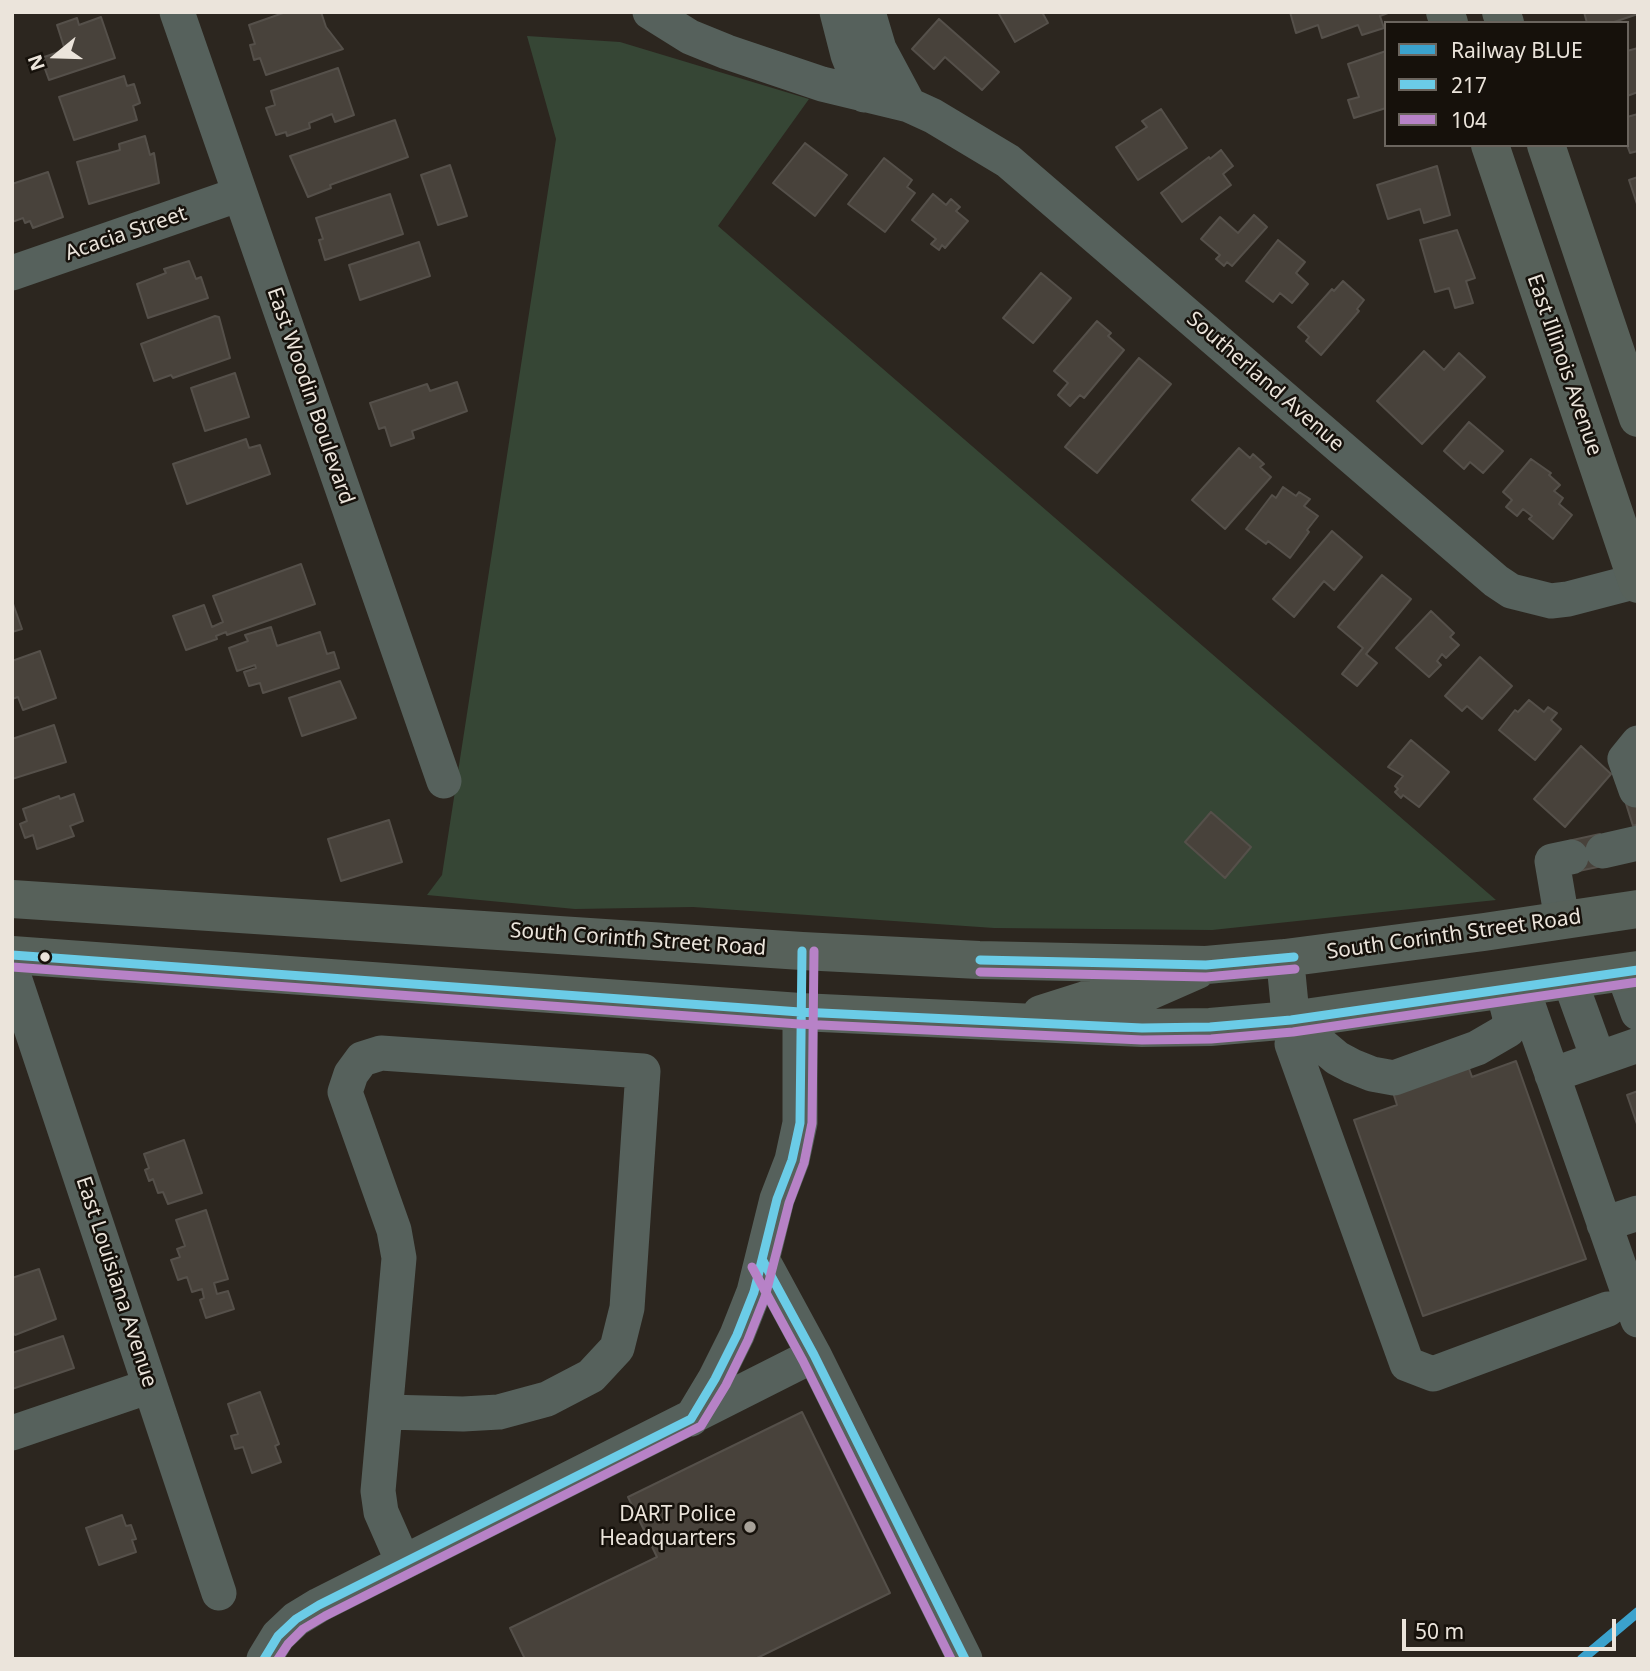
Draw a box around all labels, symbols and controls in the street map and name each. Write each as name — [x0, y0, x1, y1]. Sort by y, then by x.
north arrow — [21, 21, 91, 91]
legend — [1384, 21, 1629, 147]
text: Railway BLUE — [1451, 36, 1583, 64]
text: N — [21, 51, 51, 74]
text: 217 — [1451, 71, 1487, 99]
text: 104 — [1451, 106, 1487, 134]
street label: Acacia Street — [62, 201, 190, 267]
street label: East Illinois Avenue — [1521, 271, 1607, 459]
street label: East Woodin Boulevard — [261, 284, 359, 508]
street label: Southerland Avenue — [1181, 307, 1349, 457]
street label: South Corinth Street Road — [1325, 905, 1583, 965]
street label: South Corinth Street Road — [509, 918, 767, 962]
unlabelled marker — [38, 950, 52, 964]
street label: East Louisiana Avenue — [70, 1174, 162, 1390]
place label: DART Police Headquarters — [599, 1502, 736, 1552]
marker: DART Police Headquarters — [742, 1519, 758, 1535]
scale bar — [1405, 1604, 1618, 1648]
text: 50 m — [1415, 1617, 1464, 1645]

